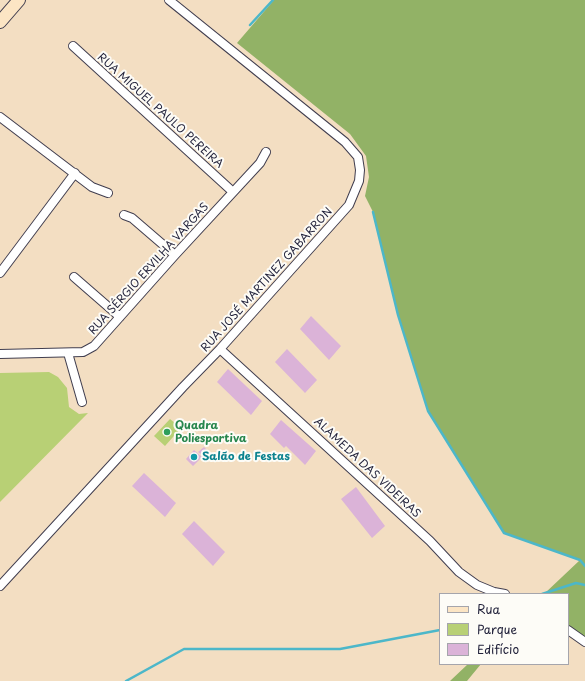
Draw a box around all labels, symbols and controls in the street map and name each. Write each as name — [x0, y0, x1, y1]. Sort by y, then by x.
street label: RUA MIGUEL PAULO PEREIRA — [94, 51, 226, 171]
street label: RUA SÉRGIO ERVILHA VARGAS — [86, 200, 212, 338]
street label: RUA JOSÉ MARTINEZ GABARRON — [199, 205, 335, 355]
street label: ALAMEDA DAS VIDEIRAS — [311, 415, 423, 521]
place label: Quadra Poliesportiva — [175, 419, 247, 445]
marker: Quadra Poliesportiva — [162, 427, 172, 437]
place label: Salão de Festas — [202, 450, 290, 464]
marker: Salão de Festas — [189, 452, 199, 462]
legend — [439, 593, 569, 665]
text: Rua — [477, 600, 500, 618]
text: Parque — [477, 620, 517, 638]
text: Edifício — [477, 640, 519, 658]

